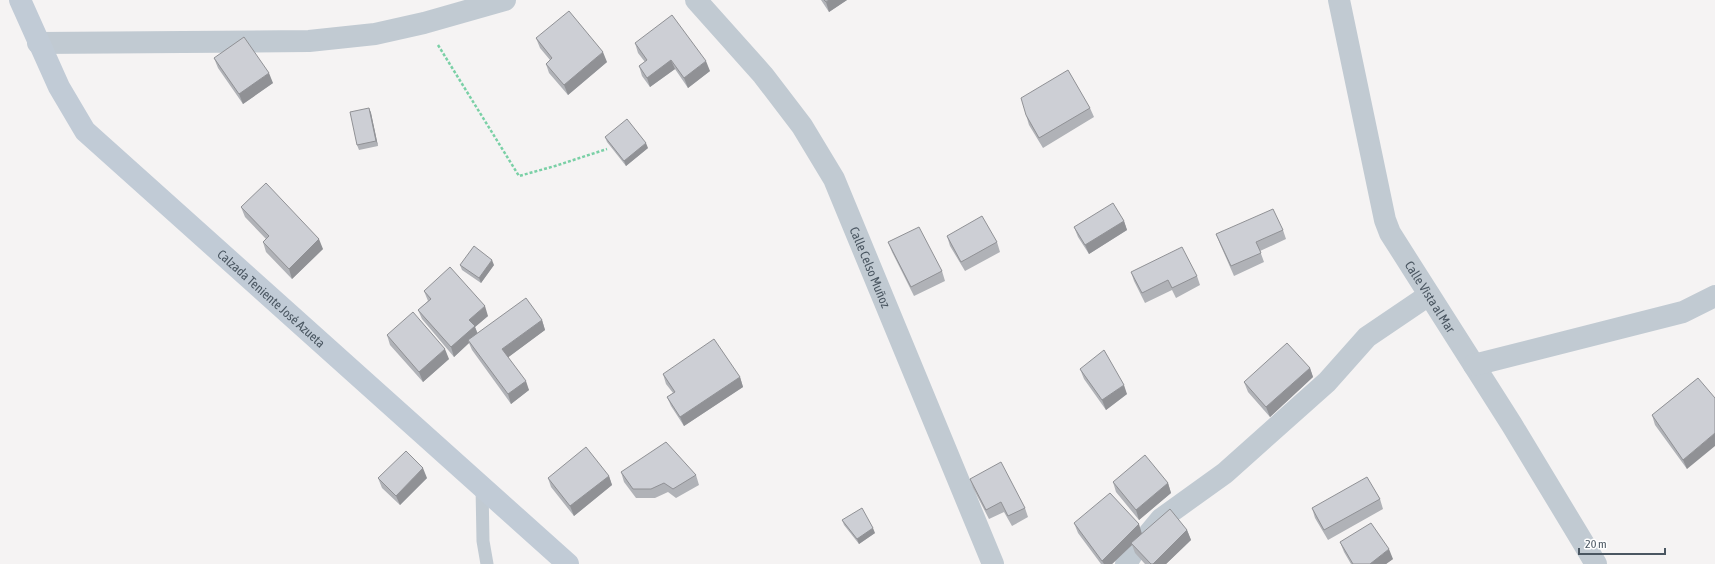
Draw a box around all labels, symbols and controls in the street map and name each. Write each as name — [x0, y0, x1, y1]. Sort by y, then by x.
street label: Calle Celso Muñoz — [847, 225, 893, 310]
street label: Calzada Teniente José Azueta — [214, 247, 328, 351]
street label: Calle Vista al Mar — [1402, 258, 1458, 336]
scale bar — [1579, 530, 1665, 556]
text: 20 m — [1585, 537, 1607, 551]

